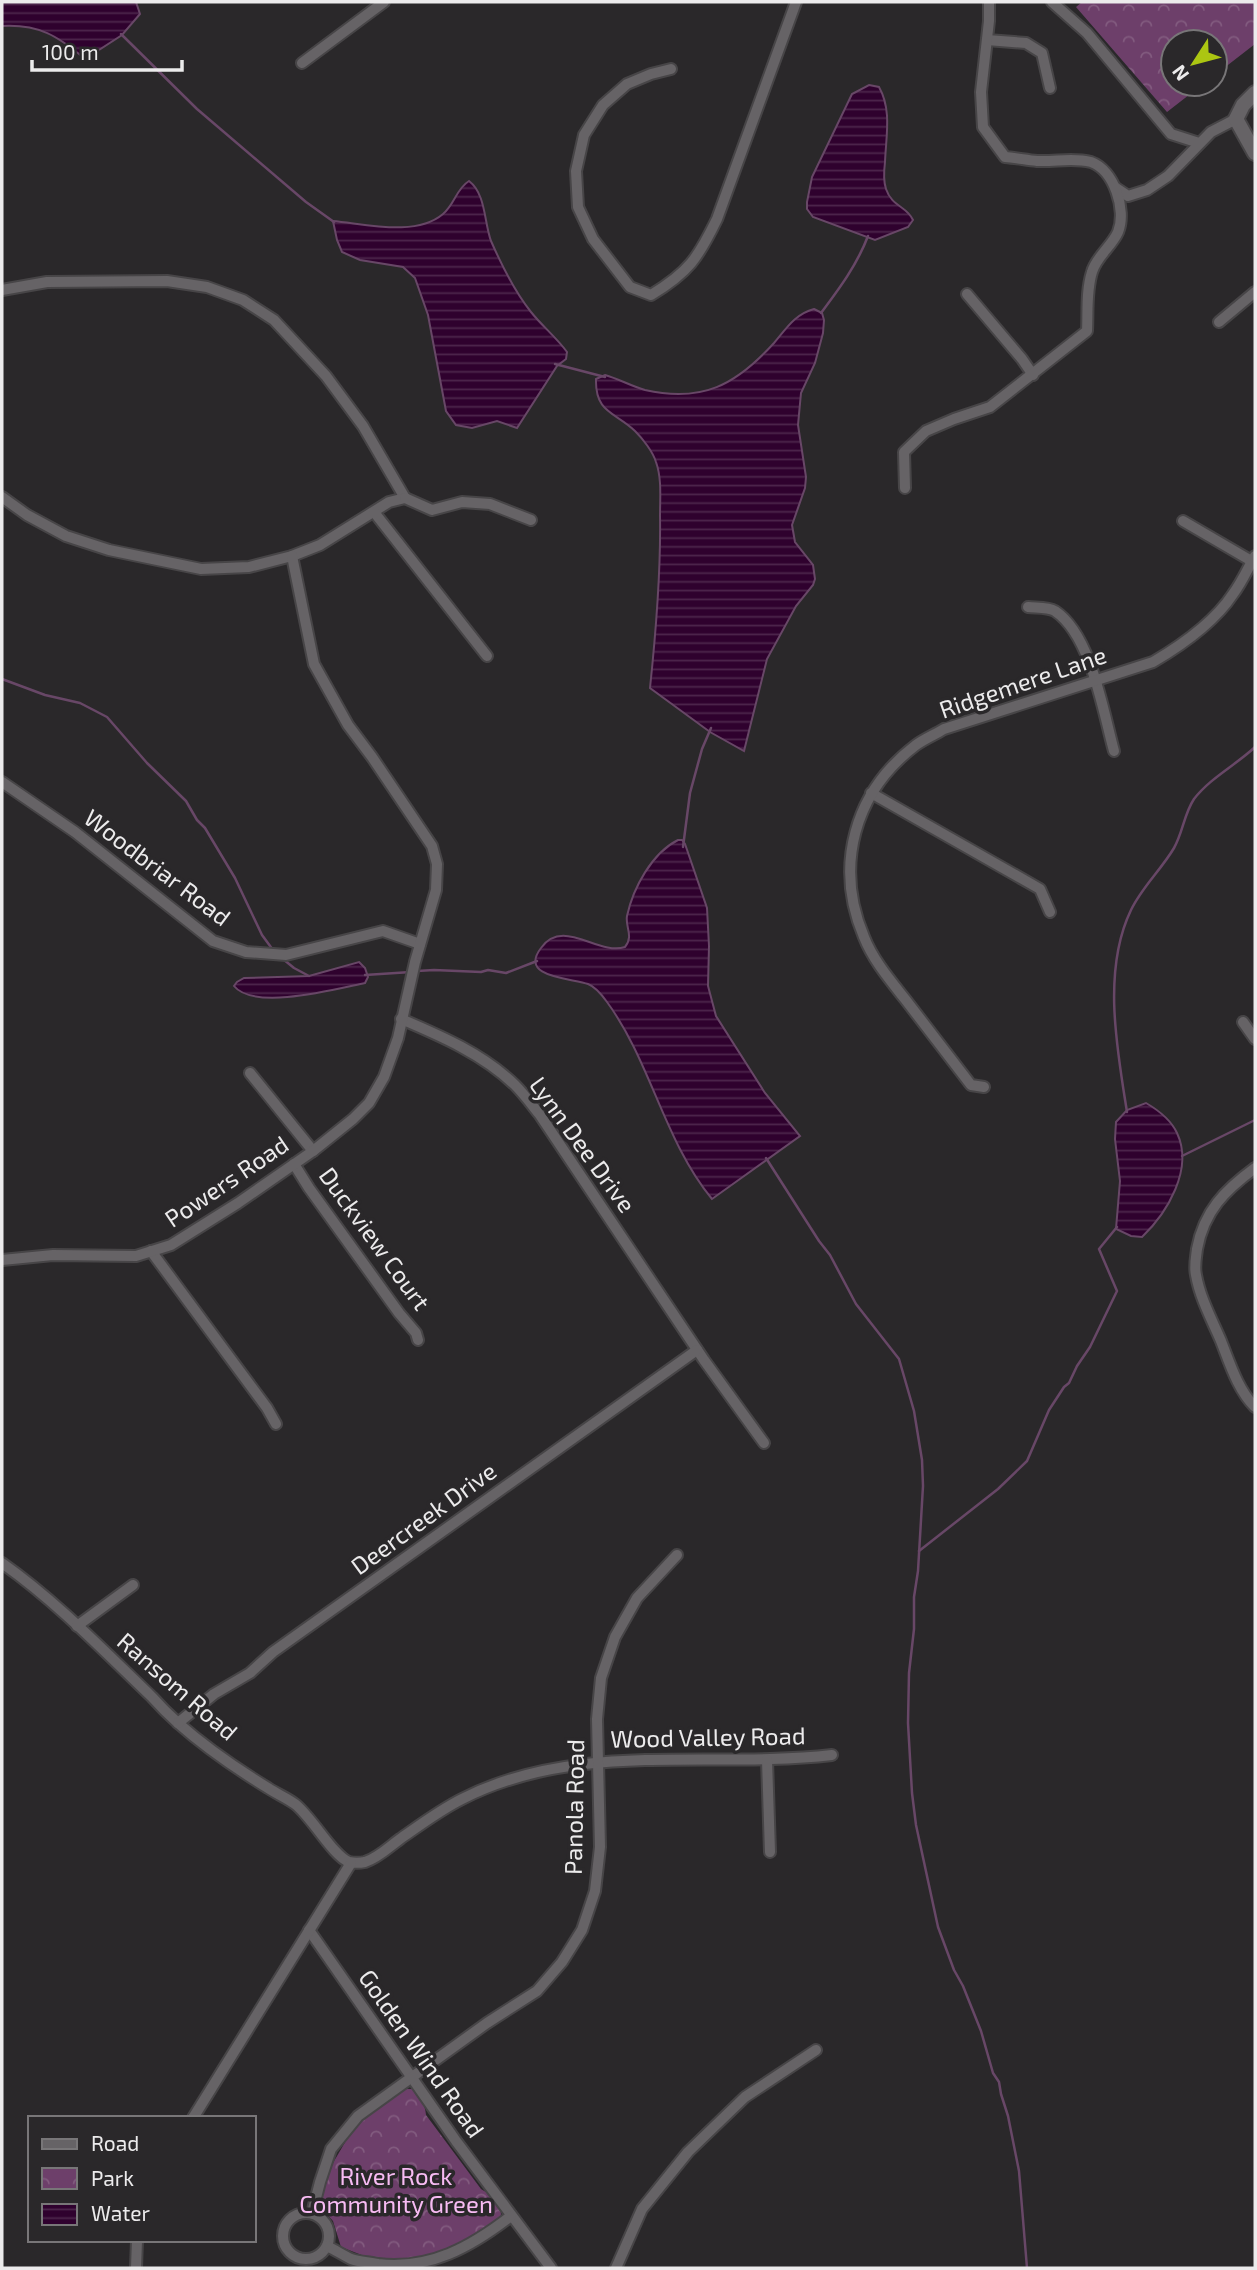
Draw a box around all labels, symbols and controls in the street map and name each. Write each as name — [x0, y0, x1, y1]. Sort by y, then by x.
scale bar — [32, 28, 182, 72]
north arrow — [1159, 28, 1229, 98]
text: 100 m — [42, 39, 99, 64]
text: N — [1167, 61, 1193, 86]
street label: Ridgemere Lane — [935, 639, 1110, 724]
street label: Woodbriar Road — [79, 802, 237, 931]
street label: Lynn Dee Drive — [524, 1071, 642, 1218]
street label: Powers Road — [159, 1129, 293, 1233]
street label: Duckview Court — [314, 1161, 437, 1315]
street label: Deercreek Drive — [345, 1455, 501, 1580]
street label: Ransom Road — [112, 1626, 244, 1746]
street label: Wood Valley Road — [610, 1720, 806, 1753]
street label: Panola Road — [558, 1739, 589, 1875]
street label: Golden Wind Road — [353, 1964, 491, 2143]
legend — [28, 2116, 256, 2242]
text: Road — [91, 2130, 139, 2155]
park label: River Rock Community Green — [299, 2161, 493, 2218]
text: Park — [91, 2165, 134, 2190]
text: Water — [91, 2200, 150, 2225]

